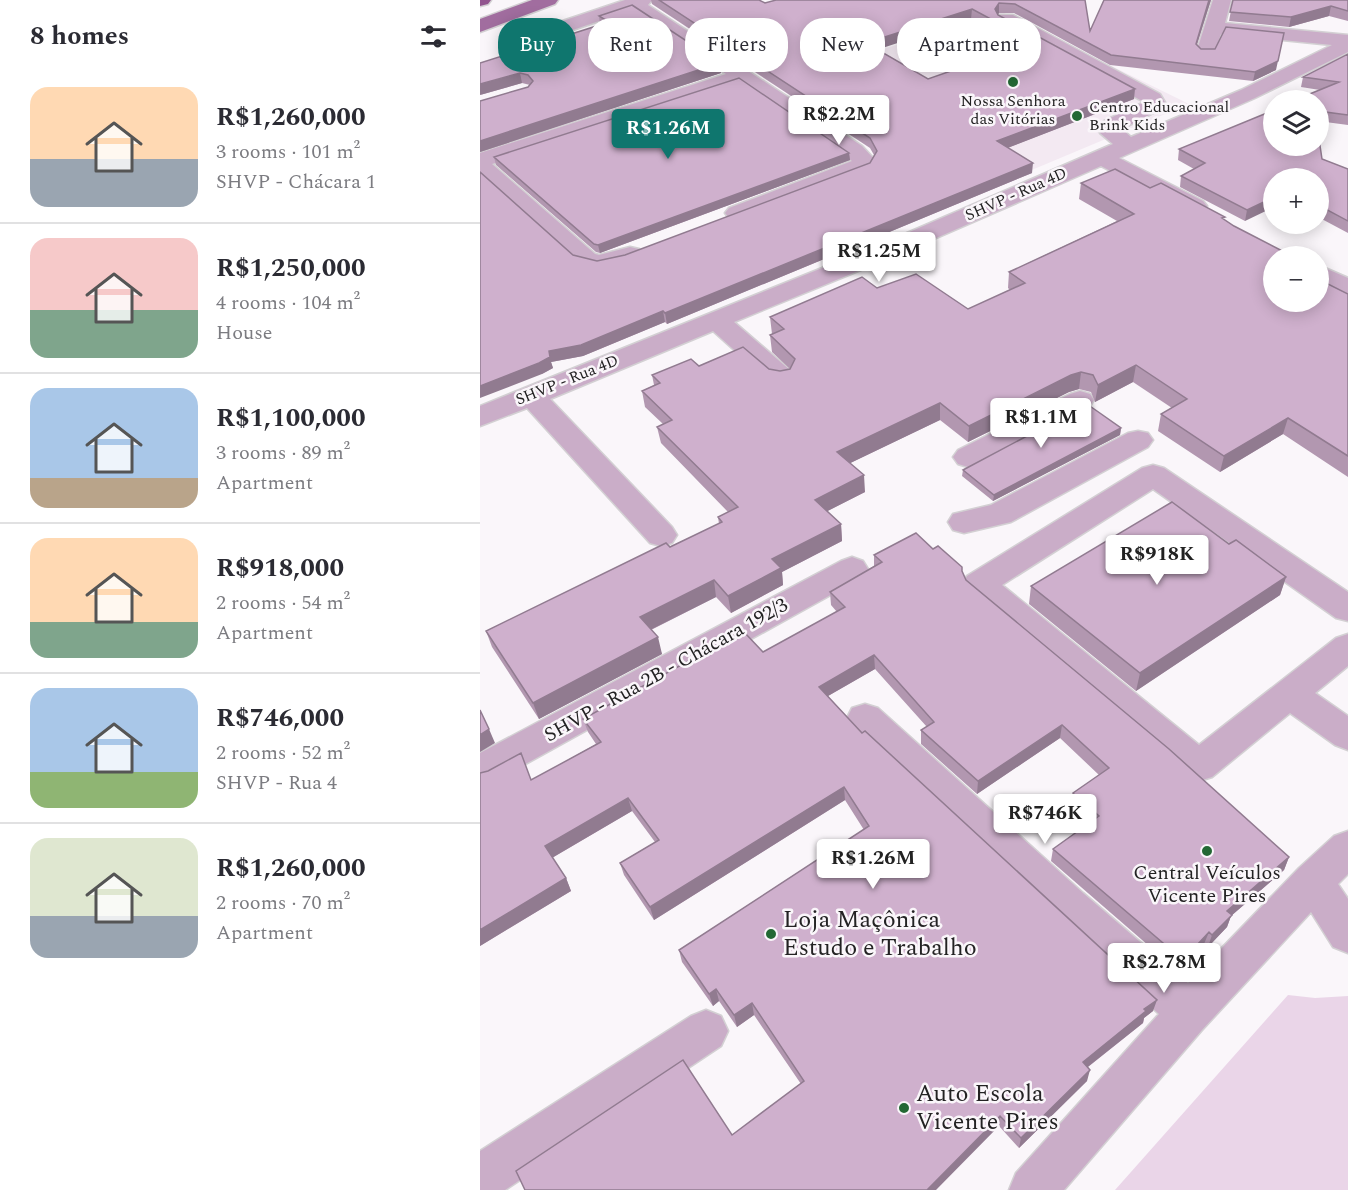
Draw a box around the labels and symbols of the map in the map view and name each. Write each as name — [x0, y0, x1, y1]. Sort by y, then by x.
marker: Nossa Senhora das Vitórias — [1006, 75, 1020, 89]
place label: Nossa Senhora das Vitórias — [960, 89, 1066, 131]
pin: R$2.2M — [790, 95, 888, 146]
place label: Centro Educacional Brink Kids — [1089, 95, 1229, 137]
pin: R$1.26M — [613, 109, 723, 160]
marker: Centro Educacional Brink Kids — [1070, 109, 1084, 123]
street label: SHVP - Rua 4D — [961, 161, 1071, 227]
pin: R$1.25M — [824, 232, 934, 283]
street label: SHVP - Rua 4D — [512, 348, 622, 412]
pin: R$1.1M — [992, 398, 1090, 449]
pin: R$918K — [1108, 535, 1206, 586]
street label: SHVP - Rua 2B - Chácara 192/3 — [539, 590, 793, 750]
pin: R$746K — [996, 794, 1094, 845]
pin: R$1.26M — [818, 839, 928, 890]
marker: Central Veículos Vicente Pires — [1200, 844, 1214, 858]
place label: Central Veículos Vicente Pires — [1133, 858, 1281, 911]
place label: Loja Maçônica Estudo e Trabalho — [783, 902, 977, 966]
marker: Loja Maçônica Estudo e Trabalho — [764, 927, 778, 941]
pin: R$2.78M — [1109, 943, 1219, 994]
place label: Auto Escola Vicente Pires — [916, 1076, 1059, 1140]
marker: Auto Escola Vicente Pires — [897, 1101, 911, 1115]

